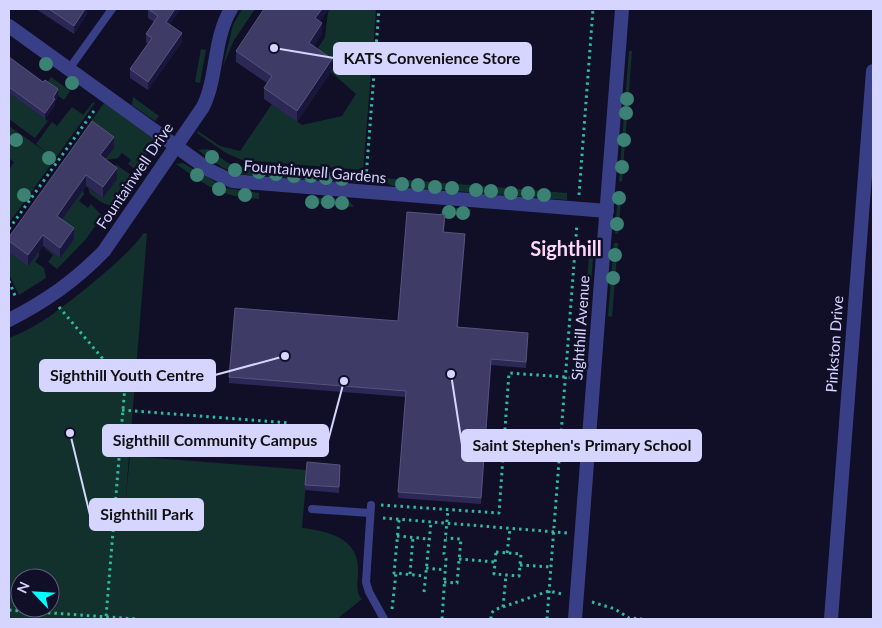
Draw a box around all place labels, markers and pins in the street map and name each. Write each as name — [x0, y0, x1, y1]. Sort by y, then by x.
callout: KATS Convenience Store — [334, 43, 531, 74]
callout: Sighthill Youth Centre — [40, 360, 215, 391]
callout: Sighthill Community Campus — [103, 425, 328, 456]
callout: Saint Stephen's Primary School — [462, 430, 701, 461]
callout: Sighthill Park — [90, 499, 203, 530]

